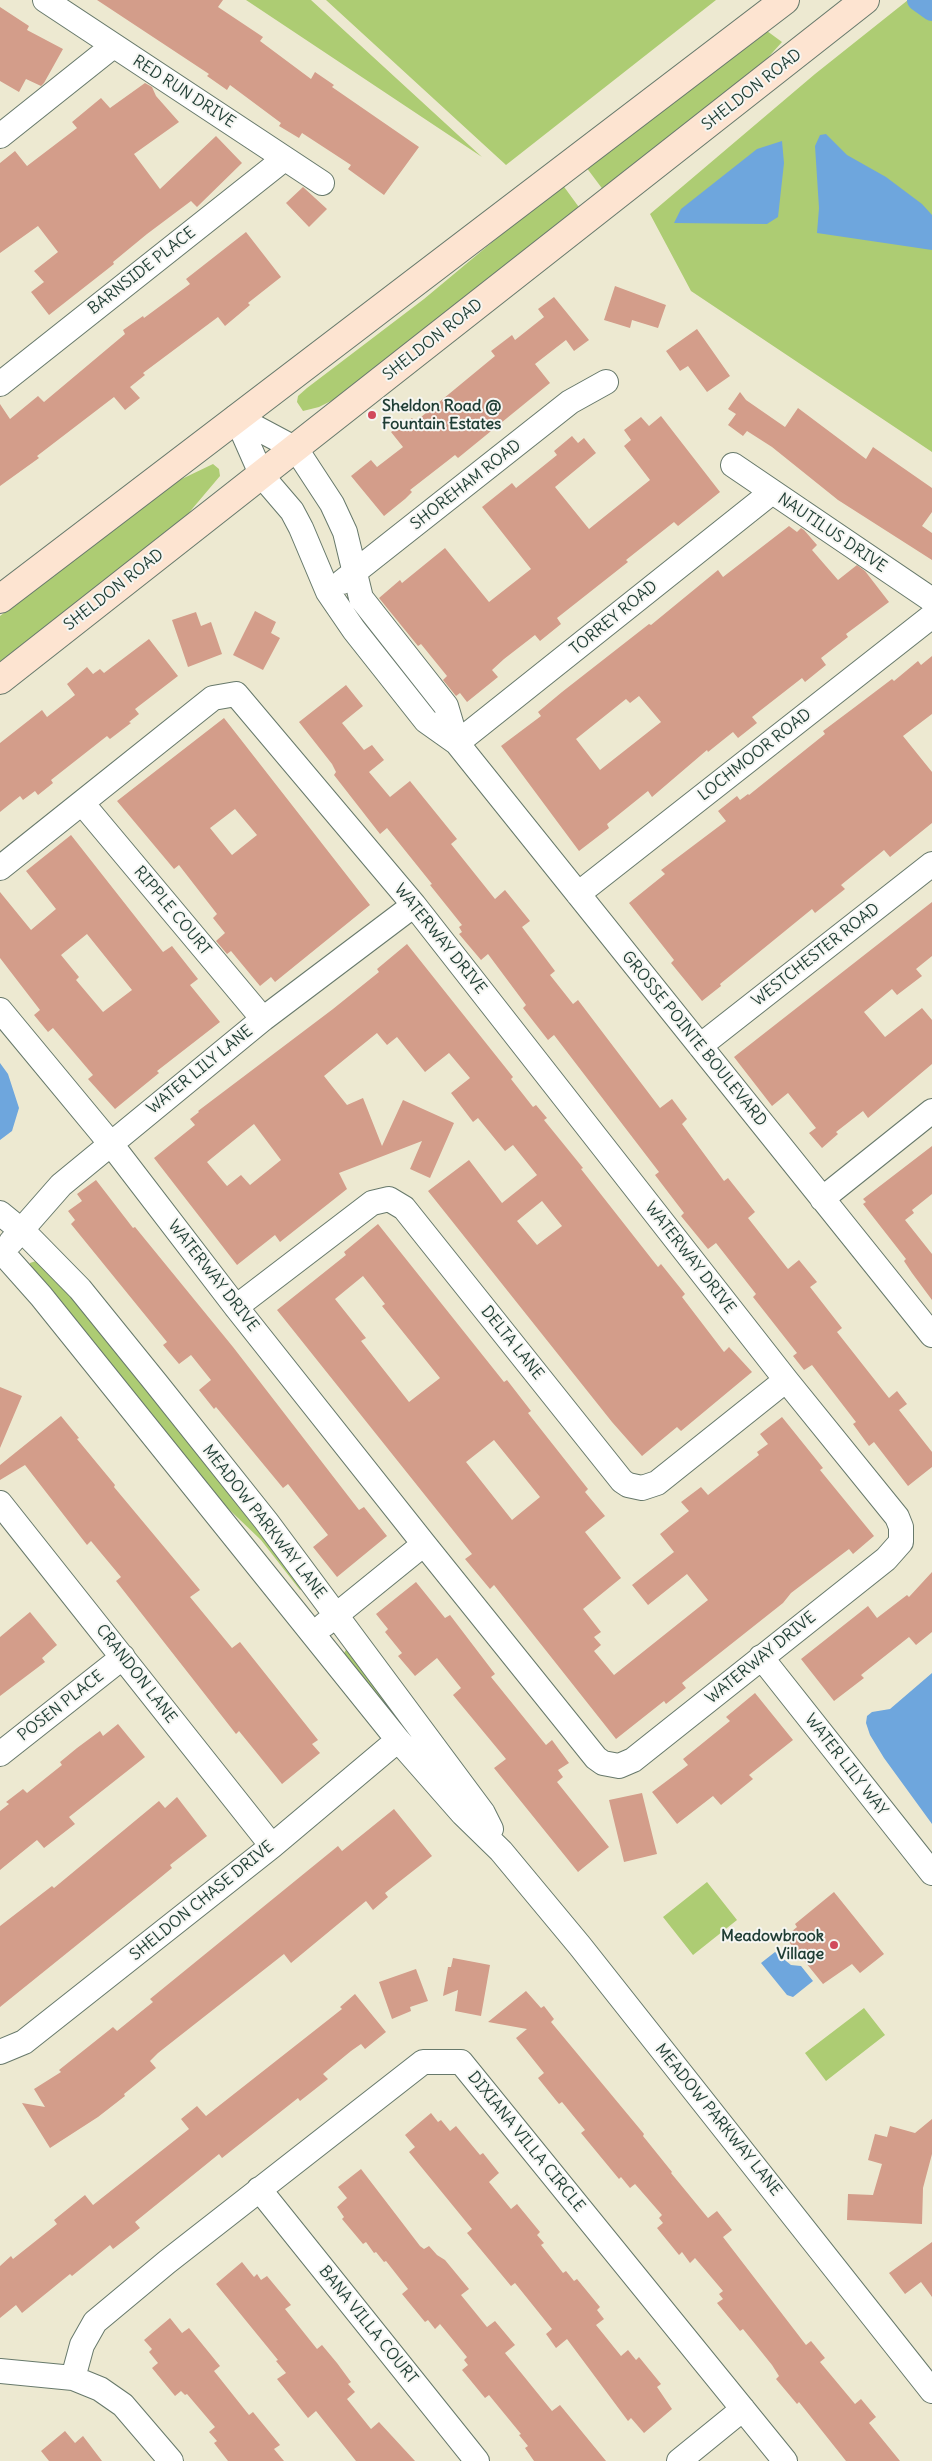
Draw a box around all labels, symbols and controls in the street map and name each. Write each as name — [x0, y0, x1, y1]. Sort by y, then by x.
street label: SHELDON ROAD — [698, 45, 806, 135]
street label: RED RUN DRIVE — [129, 52, 239, 132]
street label: BARNSIDE PLACE — [85, 223, 199, 319]
street label: SHELDON ROAD — [379, 295, 487, 385]
place label: Sheldon Road @ Fountain Estates — [382, 396, 501, 434]
marker: Sheldon Road @ Fountain Estates — [366, 409, 378, 421]
street label: SHOREHAM ROAD — [407, 436, 525, 534]
street label: NAUTILUS DRIVE — [774, 489, 890, 577]
street label: SHELDON ROAD — [60, 545, 168, 635]
street label: TORREY ROAD — [566, 577, 662, 659]
street label: LOCHMOOR ROAD — [695, 705, 815, 805]
street label: RIPPLE COURT — [129, 863, 215, 959]
street label: WATERWAY DRIVE — [390, 880, 490, 998]
street label: WESTCHESTER ROAD — [748, 899, 884, 1011]
street label: GROSSE POINTE BOULEVARD — [617, 948, 771, 1130]
street label: WATER LILY LANE — [143, 1021, 257, 1119]
street label: WATERWAY DRIVE — [641, 1199, 739, 1317]
street label: WATERWAY DRIVE — [164, 1217, 262, 1335]
street label: DELTA LANE — [476, 1302, 548, 1384]
street label: MEADOW PARKWAY LANE — [198, 1441, 330, 1603]
street label: WATERWAY DRIVE — [702, 1608, 820, 1708]
street label: CRANDON LANE — [91, 1621, 181, 1727]
street label: POSEN PLACE — [14, 1667, 108, 1745]
street label: WATER LILY WAY — [800, 1710, 892, 1820]
street label: SHELDON CHASE DRIVE — [126, 1837, 278, 1965]
place label: Meadowbrook Village — [721, 1926, 824, 1964]
marker: Meadowbrook Village — [828, 1939, 840, 1951]
street label: MEADOW PARKWAY LANE — [651, 2040, 785, 2200]
street label: DIXIANA VILLA CIRCLE — [463, 2068, 589, 2216]
street label: BANA VILLA COURT — [315, 2262, 421, 2388]

